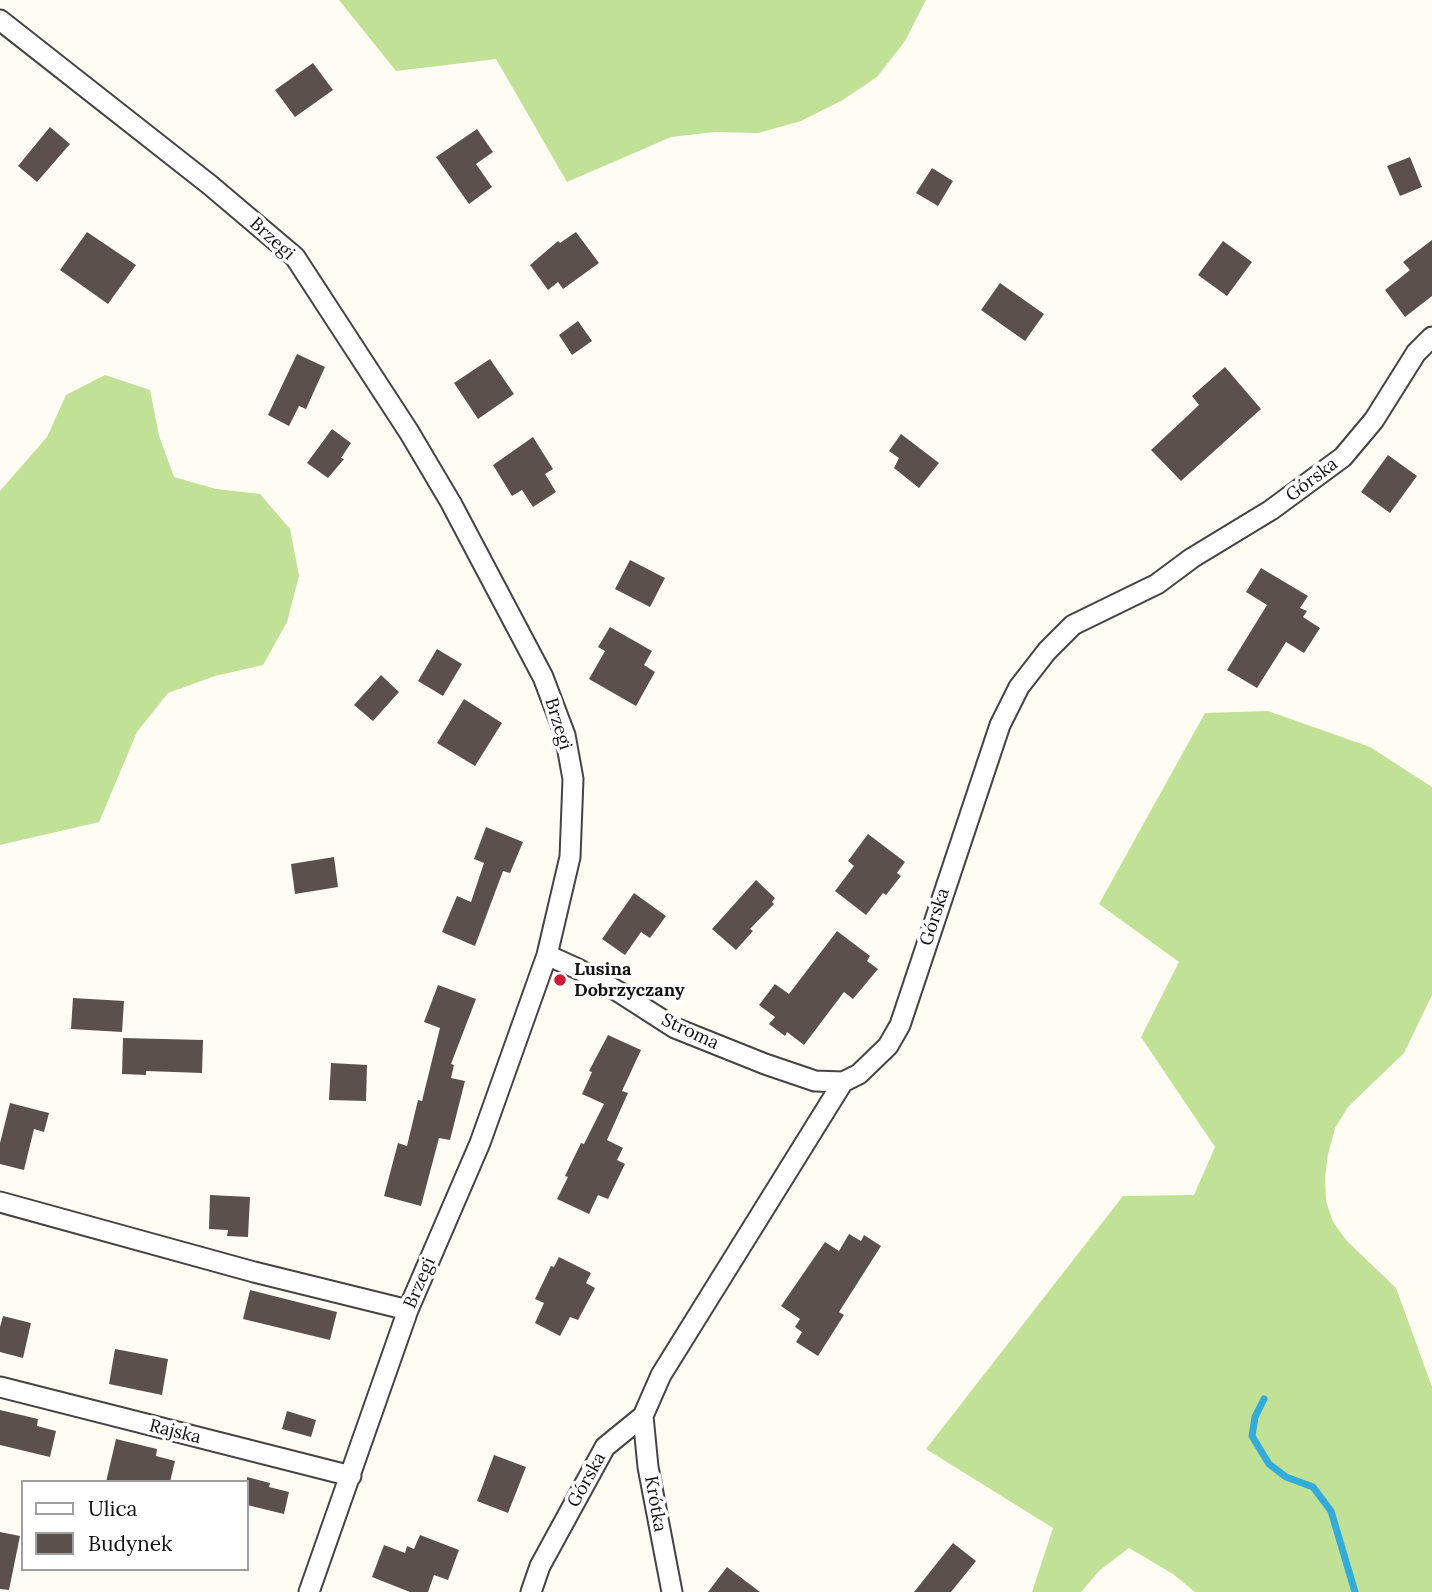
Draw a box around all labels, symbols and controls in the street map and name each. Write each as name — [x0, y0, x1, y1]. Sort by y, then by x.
street label: Brzegi — [245, 213, 299, 265]
street label: Górska — [1282, 454, 1342, 506]
street label: Brzegi — [540, 695, 576, 753]
street label: Górska — [916, 885, 954, 949]
place label: Lusina Dobrzyczany — [574, 959, 685, 1002]
marker: Lusina Dobrzyczany — [552, 972, 568, 988]
street label: Stroma — [658, 1009, 722, 1055]
street label: Brzegi — [400, 1254, 440, 1312]
street label: Rajska — [147, 1415, 203, 1449]
street label: Górska — [563, 1449, 611, 1511]
street label: Krótka — [639, 1474, 671, 1534]
legend — [21, 1480, 248, 1571]
text: Ulica — [88, 1495, 137, 1522]
text: Budynek — [88, 1530, 172, 1557]

